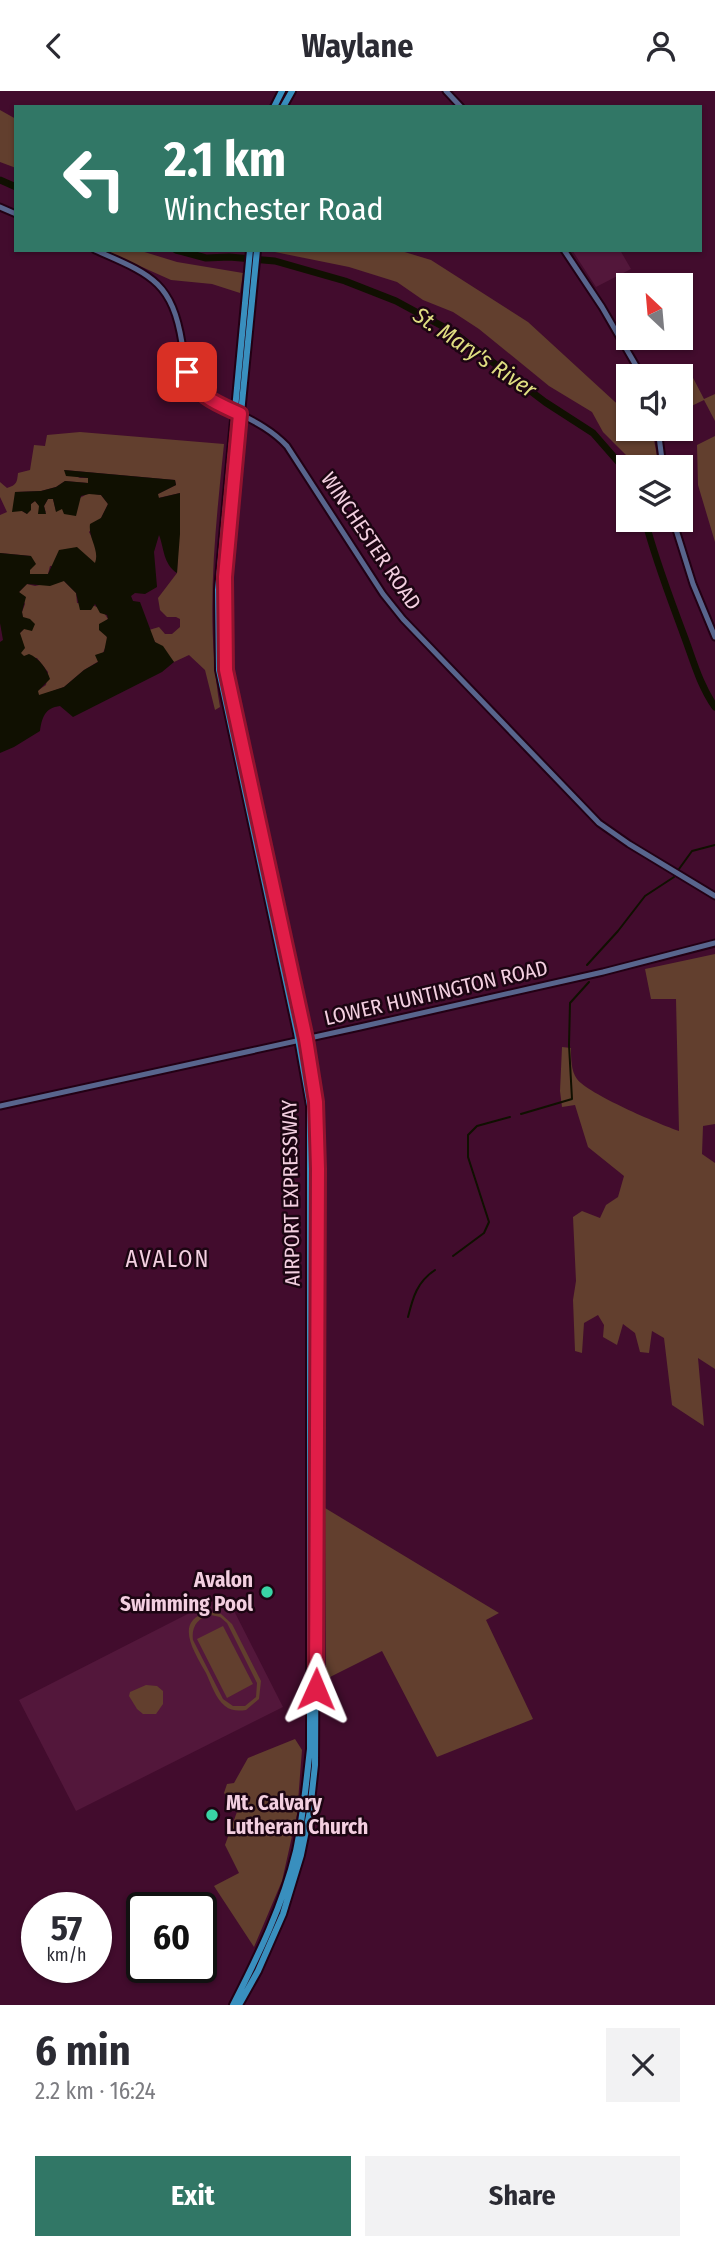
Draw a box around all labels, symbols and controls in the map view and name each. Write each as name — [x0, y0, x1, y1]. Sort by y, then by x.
icon: back — [35, 27, 73, 65]
text: Waylane — [302, 27, 413, 65]
icon: person — [642, 27, 680, 65]
text: 2.1 km — [164, 130, 286, 189]
icon: left — [49, 133, 140, 224]
text: Winchester Road — [164, 190, 384, 228]
north arrow — [616, 273, 693, 350]
map controls — [616, 273, 693, 532]
water label: St. Mary's River — [407, 300, 543, 404]
pin — [157, 342, 217, 402]
icon: arrive — [168, 353, 206, 391]
button: sound — [616, 364, 693, 441]
button: layers — [616, 455, 693, 532]
street label: WINCHESTER ROAD — [315, 467, 427, 615]
street label: LOWER HUNTINGTON ROAD — [322, 955, 550, 1031]
street label: AIRPORT EXPRESSWAY — [276, 1099, 306, 1287]
district label: AVALON — [126, 1245, 210, 1273]
place label: Avalon Swimming Pool — [120, 1567, 253, 1617]
marker: Avalon Swimming Pool — [259, 1584, 275, 1600]
position arrow — [279, 1652, 353, 1726]
place label: Mt. Calvary Lutheran Church — [226, 1790, 368, 1840]
marker: Mt. Calvary Lutheran Church — [204, 1807, 220, 1823]
speed limit sign: 60 — [126, 1892, 217, 1983]
text: 57 — [51, 1907, 82, 1949]
text: km/h — [46, 1944, 87, 1966]
text: 6 min — [35, 2026, 131, 2076]
button: close — [606, 2028, 680, 2102]
text: 2.2 km · 16:24 — [35, 2077, 156, 2105]
button: Exit — [35, 2156, 351, 2236]
button: Share — [365, 2156, 680, 2236]

